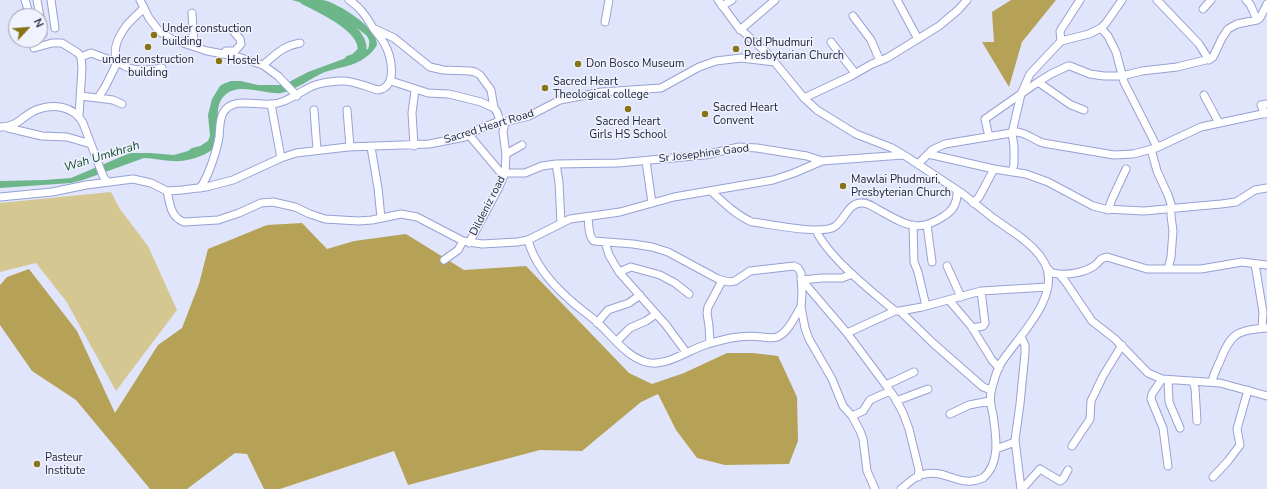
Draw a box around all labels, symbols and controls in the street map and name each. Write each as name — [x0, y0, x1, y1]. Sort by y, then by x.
north arrow — [8, 8, 48, 48]
text: N — [30, 16, 47, 30]
place label: Under constuction building — [162, 22, 252, 48]
marker: Under constuction building — [149, 30, 159, 40]
place label: Old Phudmuri Presbytarian Church — [744, 36, 844, 62]
marker: under construction building — [143, 42, 153, 52]
marker: Old Phudmuri Presbytarian Church — [731, 44, 741, 54]
place label: under construction building — [102, 53, 194, 79]
place label: Hostel — [227, 54, 260, 68]
marker: Hostel — [214, 56, 224, 66]
place label: Don Bosco Museum — [586, 57, 684, 71]
marker: Don Bosco Museum — [573, 59, 583, 69]
place label: Sacred Heart Theological college — [553, 75, 649, 101]
marker: Sacred Heart Theological college — [540, 83, 550, 93]
place label: Sacred Heart Convent — [713, 101, 778, 127]
marker: Sacred Heart Girls HS School — [623, 104, 633, 114]
street label: Sacred Heart Road — [443, 107, 535, 147]
marker: Sacred Heart Convent — [700, 109, 710, 119]
place label: Sacred Heart Girls HS School — [589, 115, 667, 141]
water label: Wah Umkhrah — [63, 139, 141, 175]
street label: Sr Josephine Gaod — [658, 142, 750, 166]
place label: Mawlai Phudmuri, Presbyterian Church — [851, 173, 951, 199]
street label: Dildeniz road — [467, 174, 509, 238]
marker: Mawlai Phudmuri, Presbyterian Church — [838, 181, 848, 191]
place label: Pasteur Institute — [45, 451, 85, 477]
marker: Pasteur Institute — [32, 459, 42, 469]

